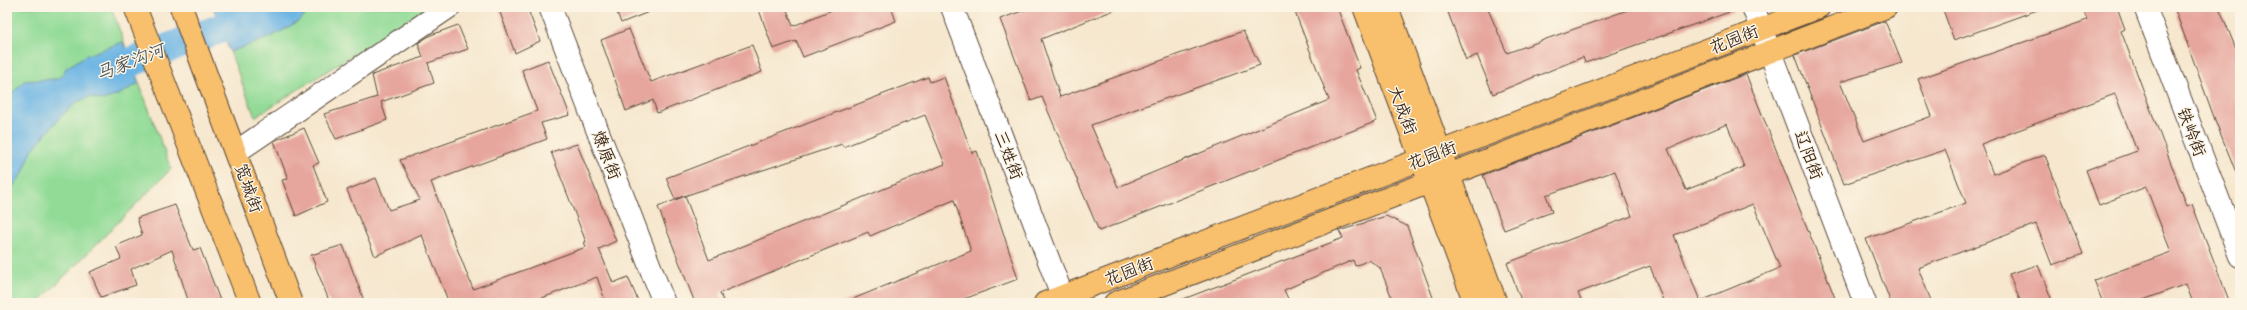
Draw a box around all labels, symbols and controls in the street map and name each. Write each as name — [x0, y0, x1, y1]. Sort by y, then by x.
street label: 花园街 — [1707, 21, 1761, 57]
water label: 马家沟河 — [92, 38, 170, 85]
street label: 大成街 — [1385, 83, 1421, 137]
street label: 铁岭街 — [2174, 105, 2210, 159]
street label: 燎原街 — [589, 128, 625, 182]
street label: 三姓街 — [991, 128, 1027, 182]
street label: 辽阳街 — [1791, 128, 1827, 182]
street label: 花园街 — [1405, 137, 1459, 173]
street label: 宽城街 — [231, 161, 267, 215]
street label: 花园街 — [1102, 253, 1156, 289]

